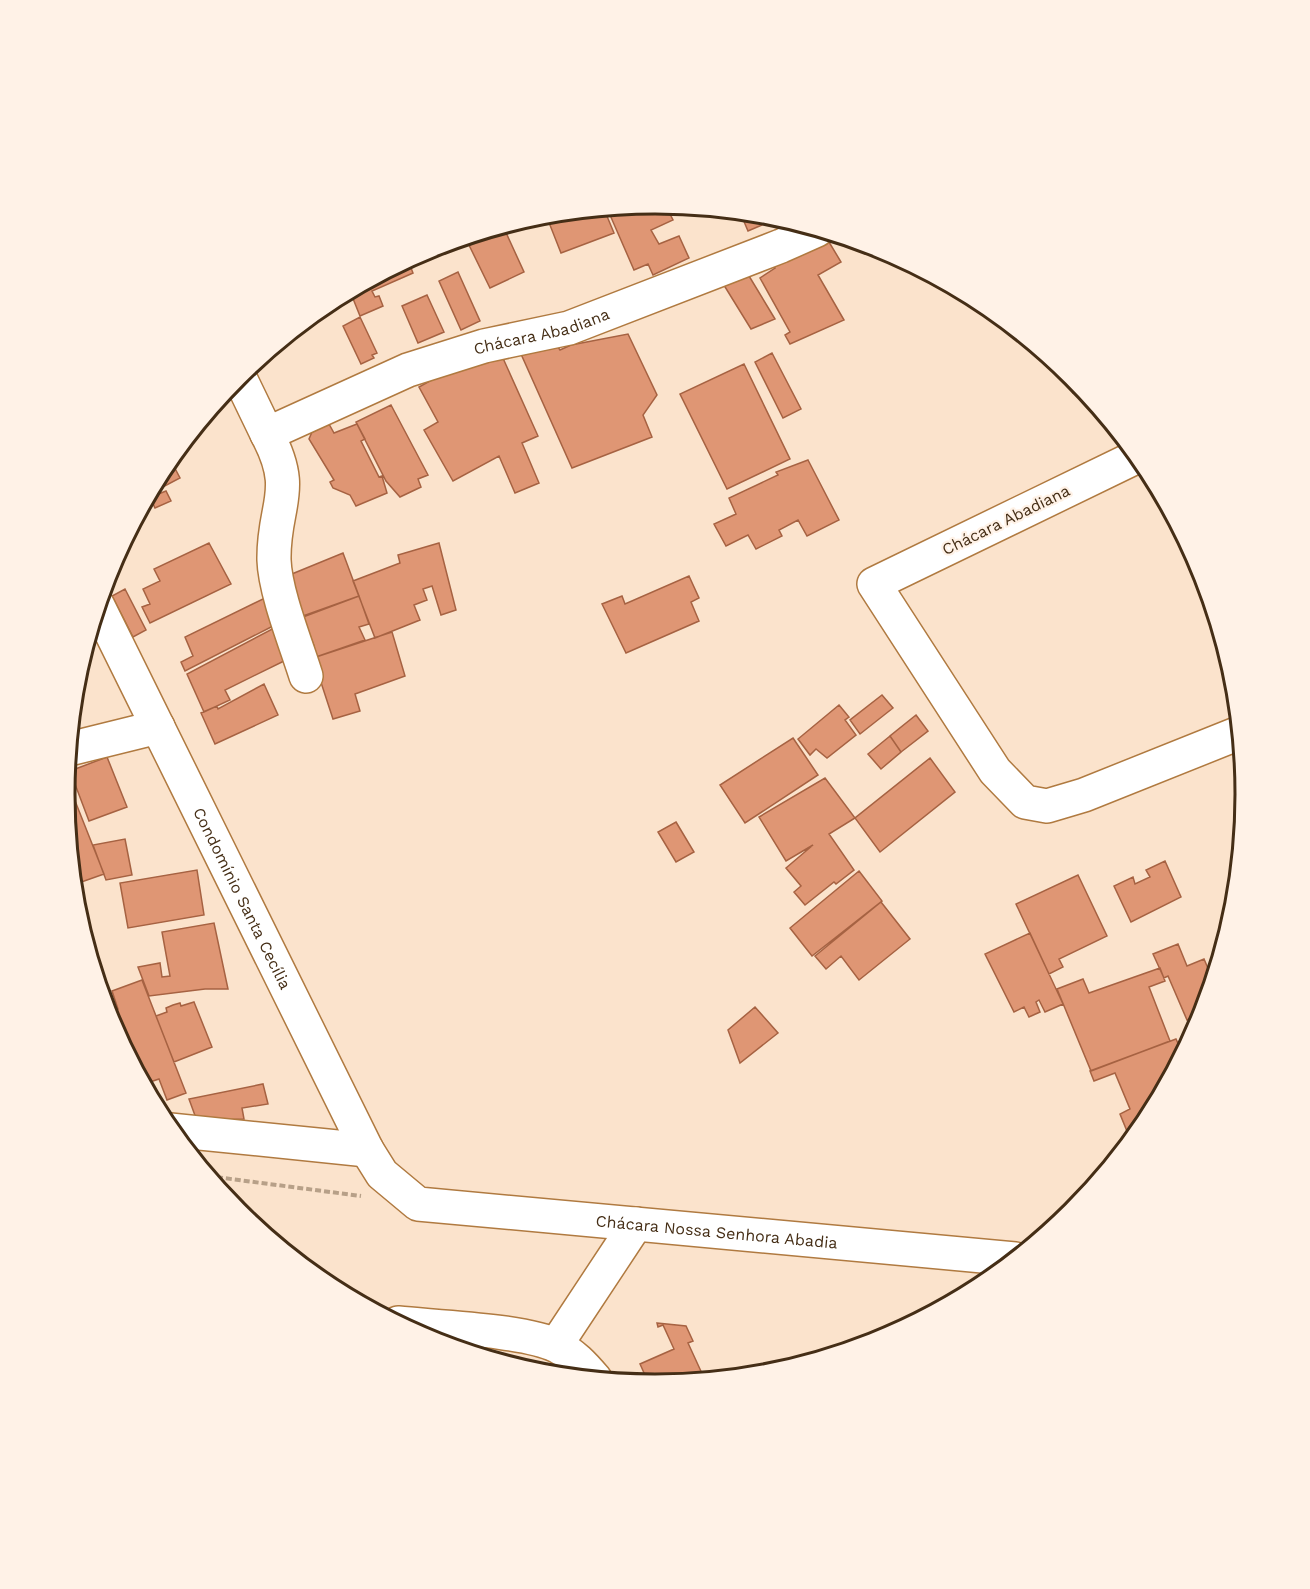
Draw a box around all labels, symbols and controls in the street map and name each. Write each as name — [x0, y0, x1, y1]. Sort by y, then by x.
street label: Chácara Abadiana — [471, 304, 612, 358]
street label: Chácara Abadiana — [939, 481, 1073, 559]
street label: Condomínio Santa Cecília — [190, 804, 295, 992]
street label: Chácara Nossa Senhora Abadia — [595, 1211, 838, 1252]

